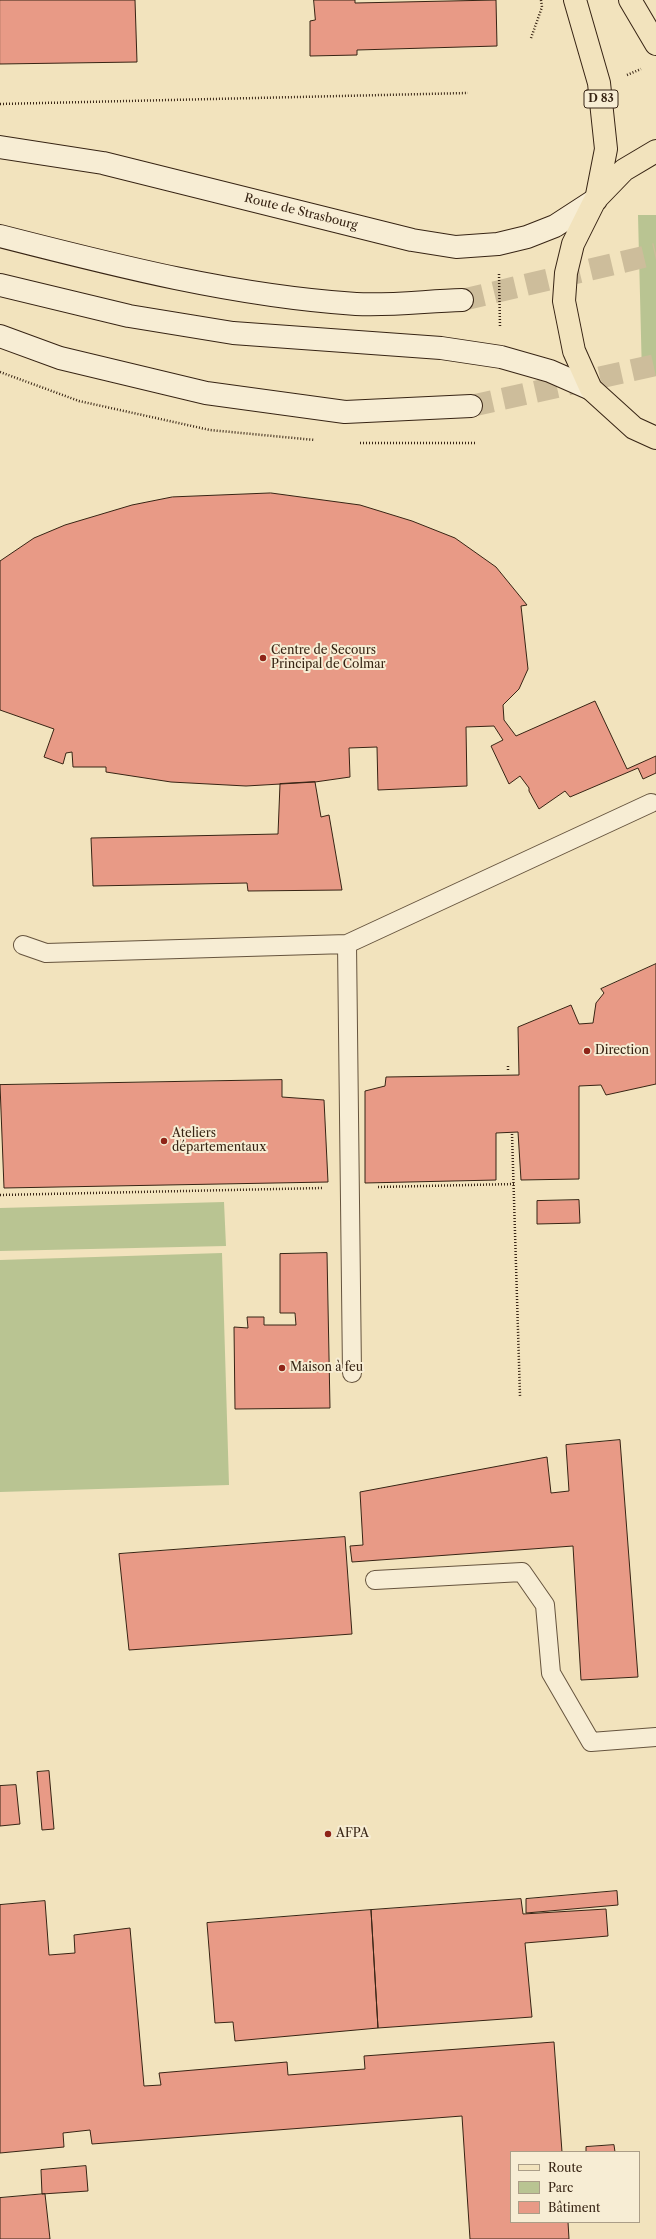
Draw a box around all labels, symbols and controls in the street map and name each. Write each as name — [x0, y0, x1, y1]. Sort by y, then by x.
road number: D 83 — [584, 90, 618, 108]
street label: Route de Strasbourg — [243, 191, 359, 233]
place label: Centre de Secours Principal de Colmar — [271, 644, 386, 672]
marker: Centre de Secours Principal de Colmar — [258, 653, 268, 663]
place label: Direction — [595, 1044, 649, 1058]
marker: Direction — [582, 1046, 592, 1056]
place label: Ateliers départementaux — [172, 1127, 266, 1155]
marker: Ateliers départementaux — [159, 1136, 169, 1146]
place label: Maison à feu — [290, 1361, 363, 1375]
marker: Maison à feu — [277, 1363, 287, 1373]
place label: AFPA — [336, 1827, 369, 1841]
marker: AFPA — [323, 1829, 333, 1839]
legend — [510, 2151, 640, 2223]
text: Route — [548, 2160, 582, 2175]
text: Parc — [548, 2180, 573, 2195]
text: Bâtiment — [548, 2200, 600, 2215]

